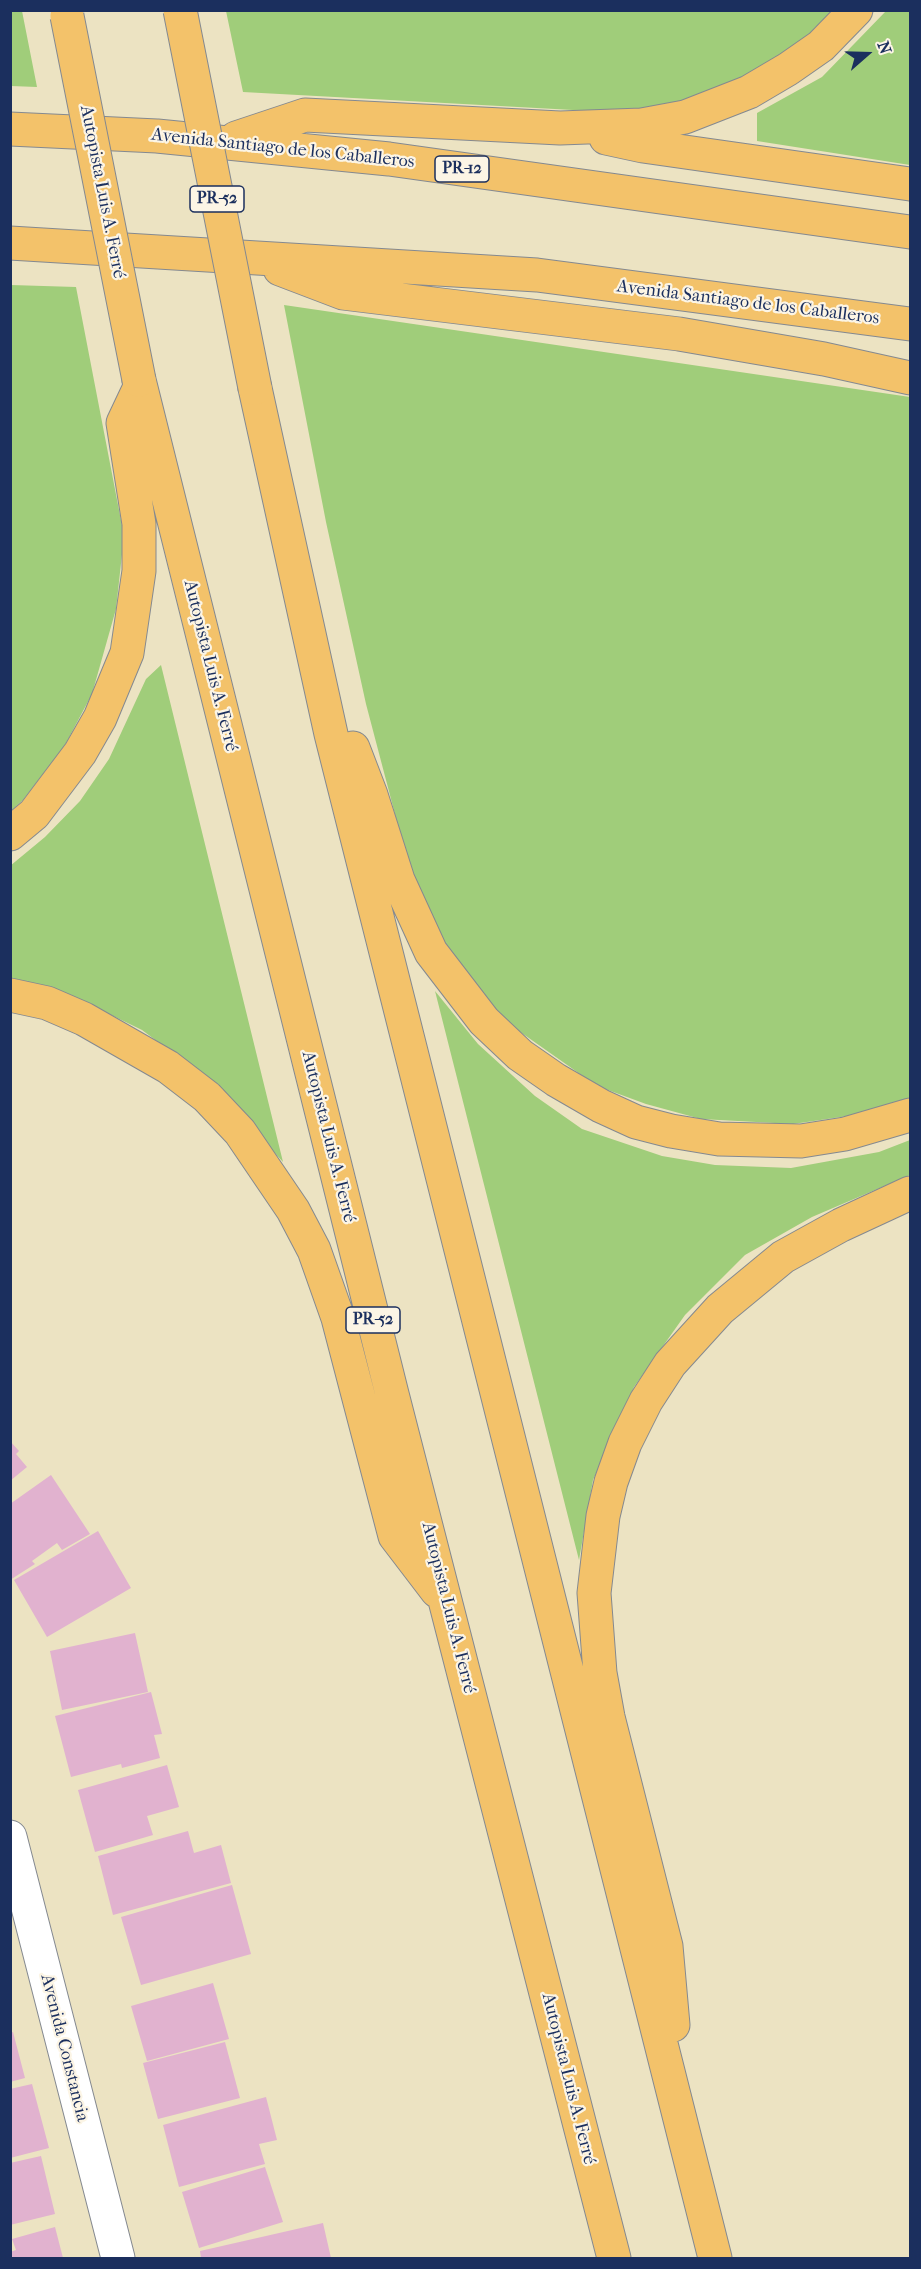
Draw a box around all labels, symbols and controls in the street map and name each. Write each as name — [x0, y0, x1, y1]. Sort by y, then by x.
north arrow — [837, 24, 897, 84]
text: N — [873, 39, 895, 57]
street label: Autopista Luis A. Ferré — [75, 104, 129, 280]
street label: Avenida Santiago de los Caballeros — [150, 124, 416, 174]
road number: PR-12 — [435, 156, 489, 182]
road number: PR-52 — [190, 186, 244, 212]
street label: Avenida Santiago de los Caballeros — [616, 276, 880, 330]
street label: Autopista Luis A. Ferré — [178, 578, 242, 754]
street label: Autopista Luis A. Ferré — [296, 1049, 360, 1225]
road number: PR-52 — [346, 1307, 400, 1333]
street label: Autopista Luis A. Ferré — [416, 1520, 480, 1696]
street label: Avenida Constancia — [35, 1972, 93, 2124]
street label: Autopista Luis A. Ferré — [536, 1991, 600, 2167]

